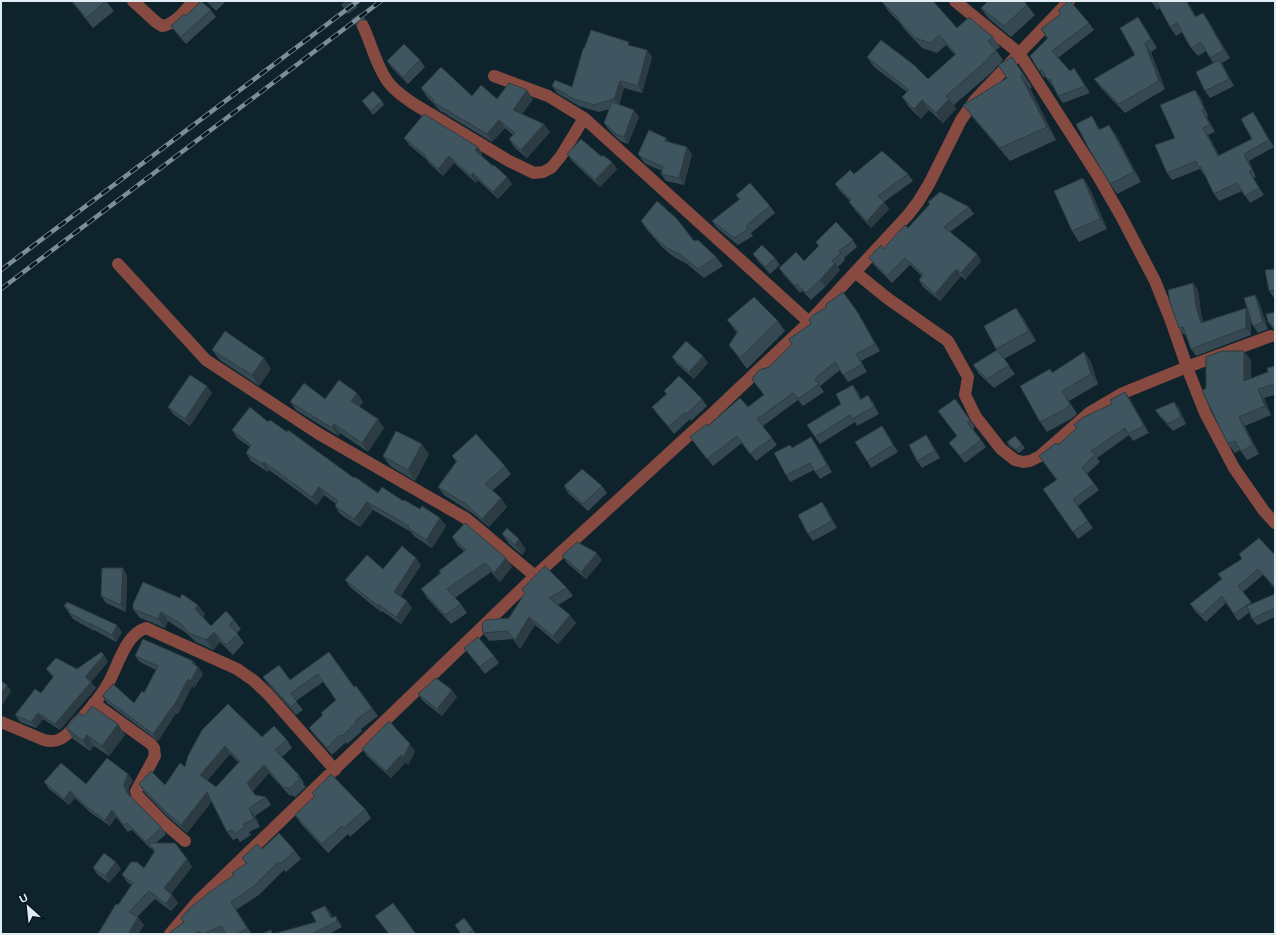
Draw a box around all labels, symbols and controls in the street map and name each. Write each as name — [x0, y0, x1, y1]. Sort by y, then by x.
north arrow — [8, 887, 48, 927]
text: U — [17, 891, 30, 905]

